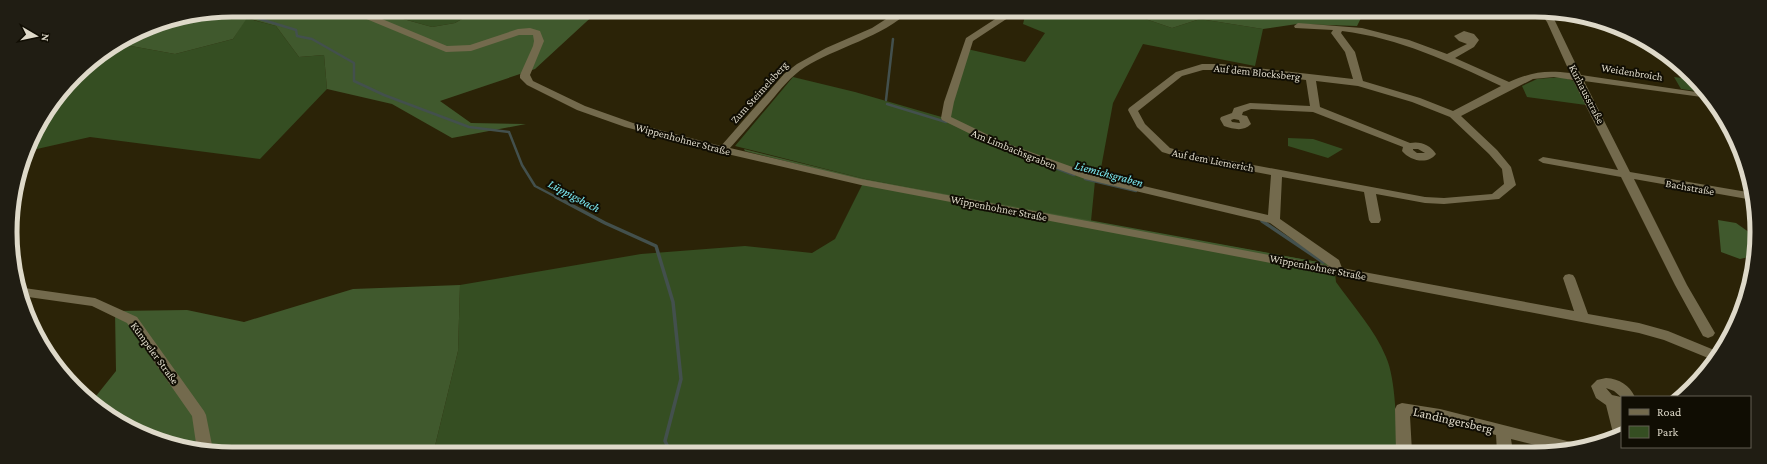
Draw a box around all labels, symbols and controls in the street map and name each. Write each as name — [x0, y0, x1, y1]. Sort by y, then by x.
north arrow — [16, 16, 56, 56]
text: N — [39, 33, 52, 43]
street label: Zum Steimelsberg — [728, 58, 791, 126]
street label: Weidenbroich — [1600, 61, 1664, 83]
street label: Auf dem Blocksberg — [1213, 62, 1301, 84]
street label: Kurhausstraße — [1567, 62, 1607, 126]
street label: Wippenhohner Straße — [634, 121, 732, 158]
street label: Am Limbachsgraben — [969, 127, 1058, 172]
street label: Auf dem Liemerich — [1171, 146, 1255, 174]
water label: Liemichsgraben — [1073, 158, 1145, 190]
water label: Lüppigsbach — [546, 177, 602, 216]
street label: Bachstraße — [1665, 177, 1715, 197]
street label: Wippenhohner Straße — [950, 193, 1048, 224]
street label: Wippenhohner Straße — [1269, 252, 1367, 283]
street label: Kümpeler Straße — [128, 320, 182, 387]
legend — [1621, 396, 1751, 448]
street label: Landingersberg — [1412, 404, 1495, 437]
text: Road — [1657, 405, 1682, 419]
text: Park — [1657, 425, 1679, 439]

